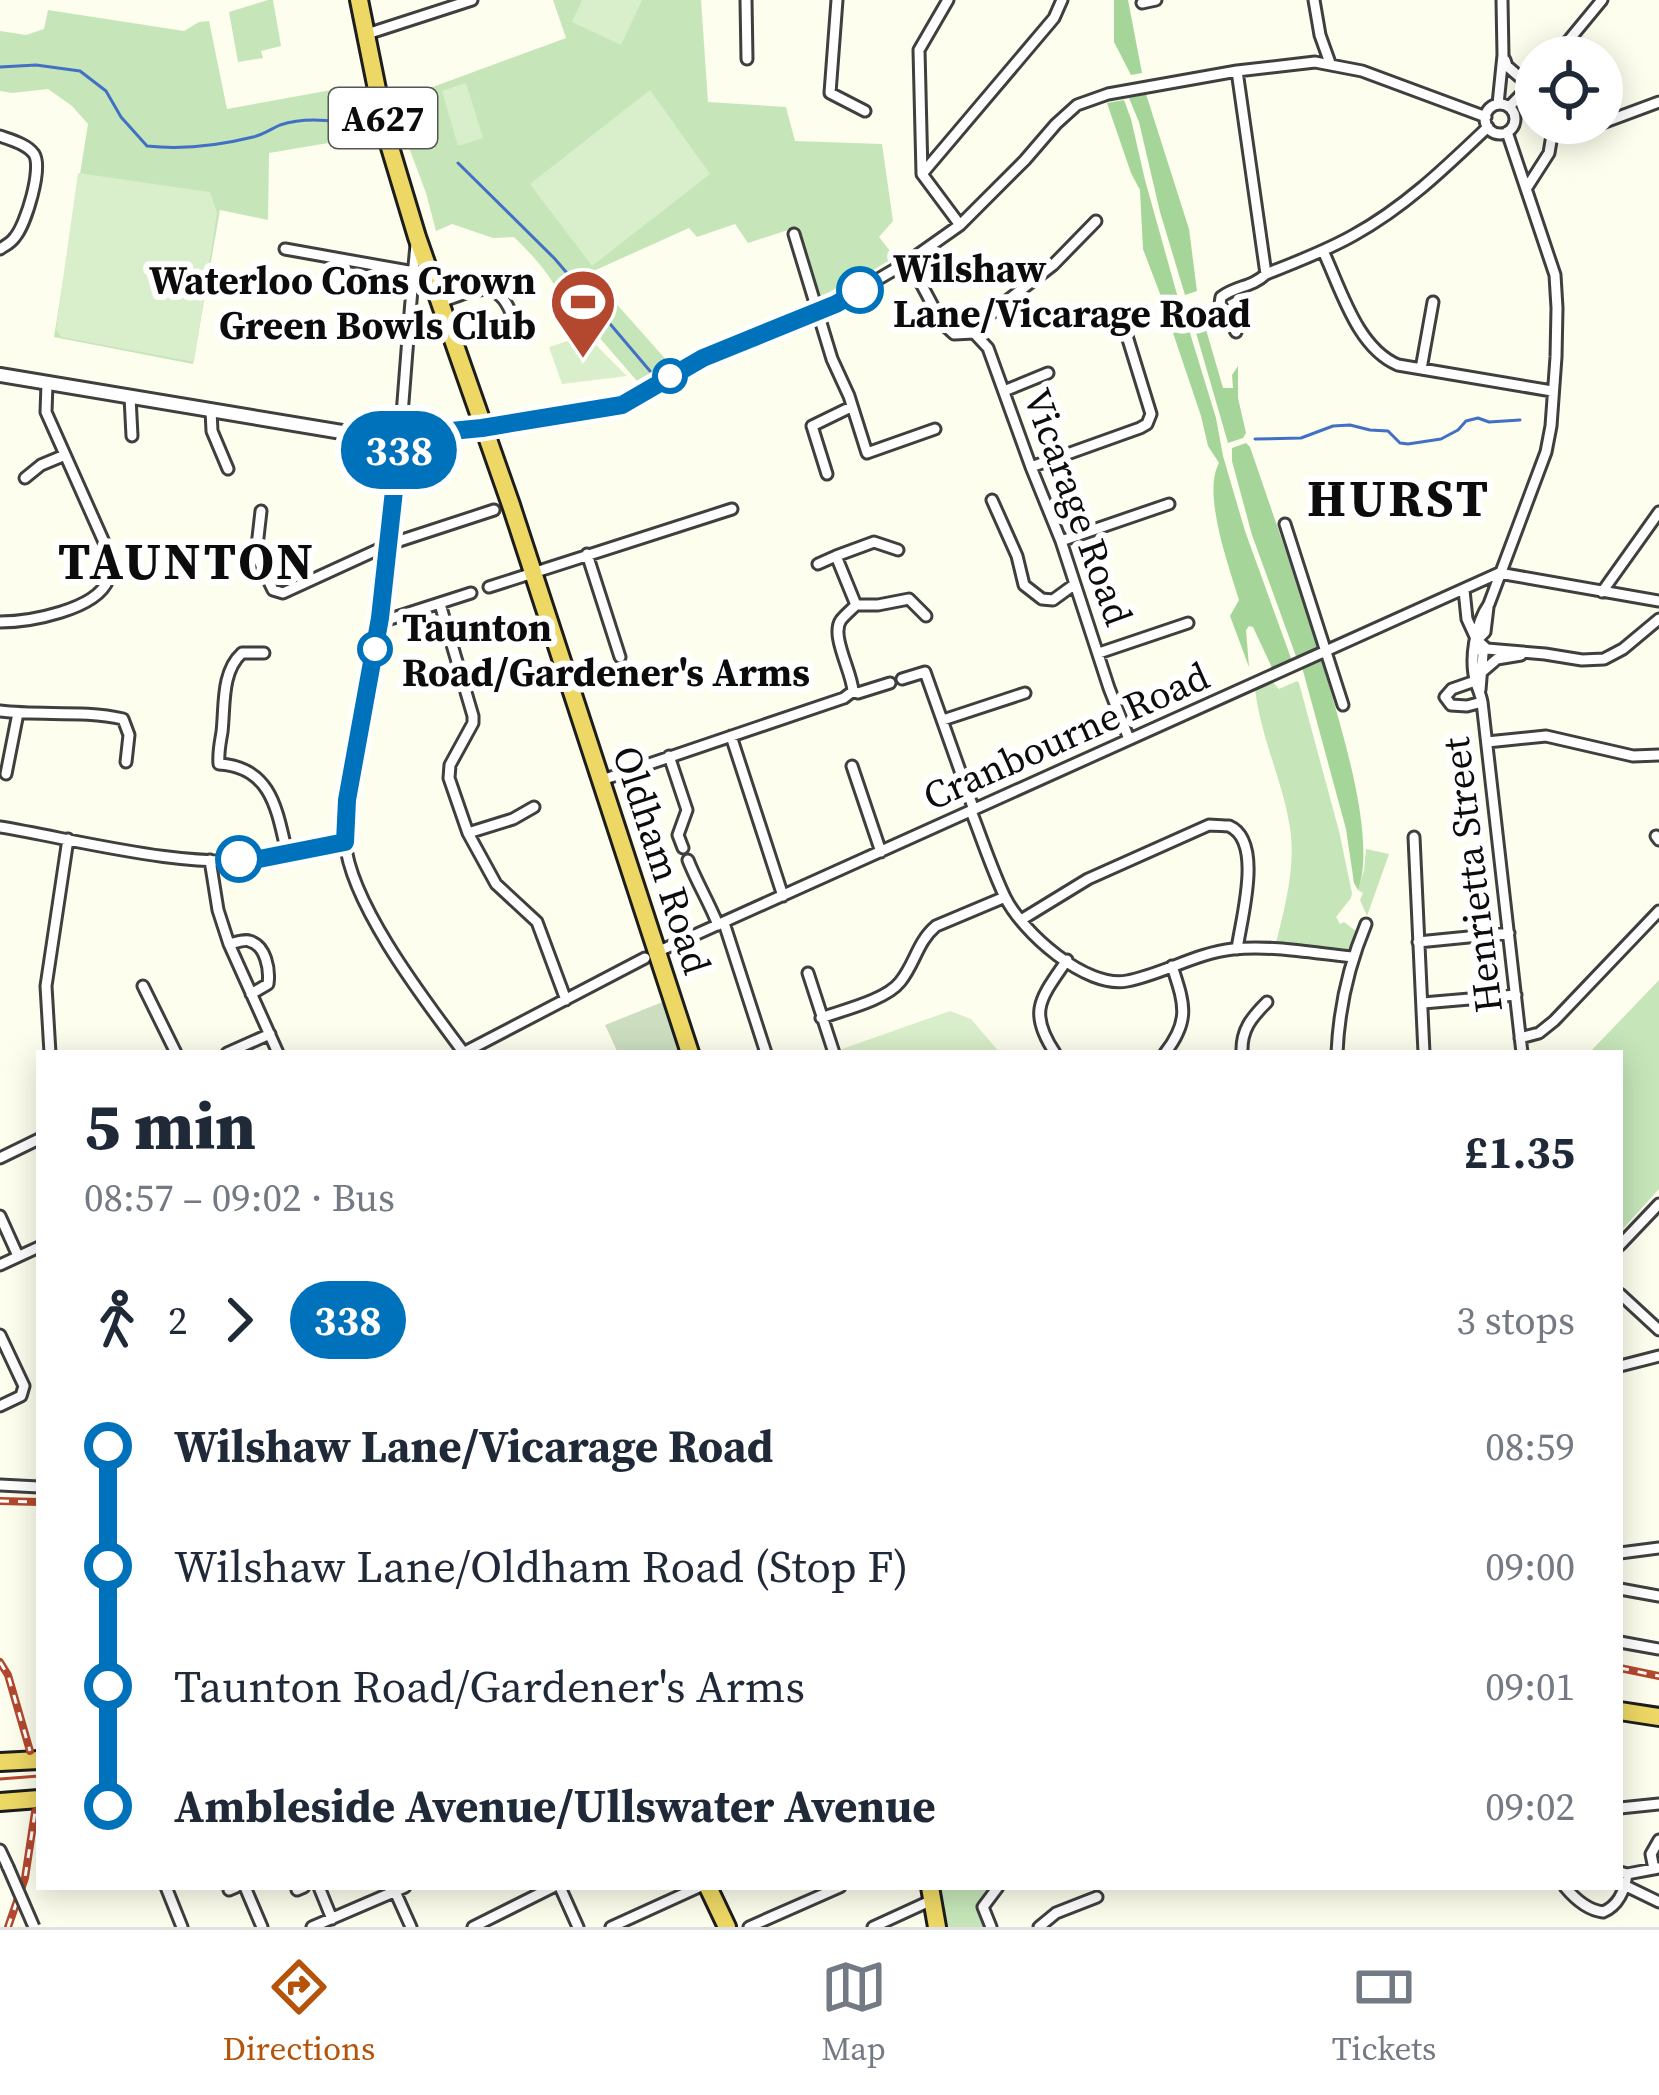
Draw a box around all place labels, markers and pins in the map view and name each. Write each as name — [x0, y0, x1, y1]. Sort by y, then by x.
place label: Wilshaw Lane/Vicarage Road — [893, 242, 1251, 340]
place label: Waterloo Cons Crown Green Bowls Club — [149, 254, 536, 352]
sports icon: Waterloo Cons Crown Green Bowls Club — [548, 267, 618, 361]
marker: Wilshaw Lane/Vicarage Road — [838, 268, 882, 312]
unlabelled marker — [654, 360, 686, 392]
place label: Taunton Road/Gardener's Arms — [402, 601, 810, 699]
marker: Taunton Road/Gardener's Arms — [359, 633, 391, 665]
unlabelled marker — [217, 837, 261, 881]

